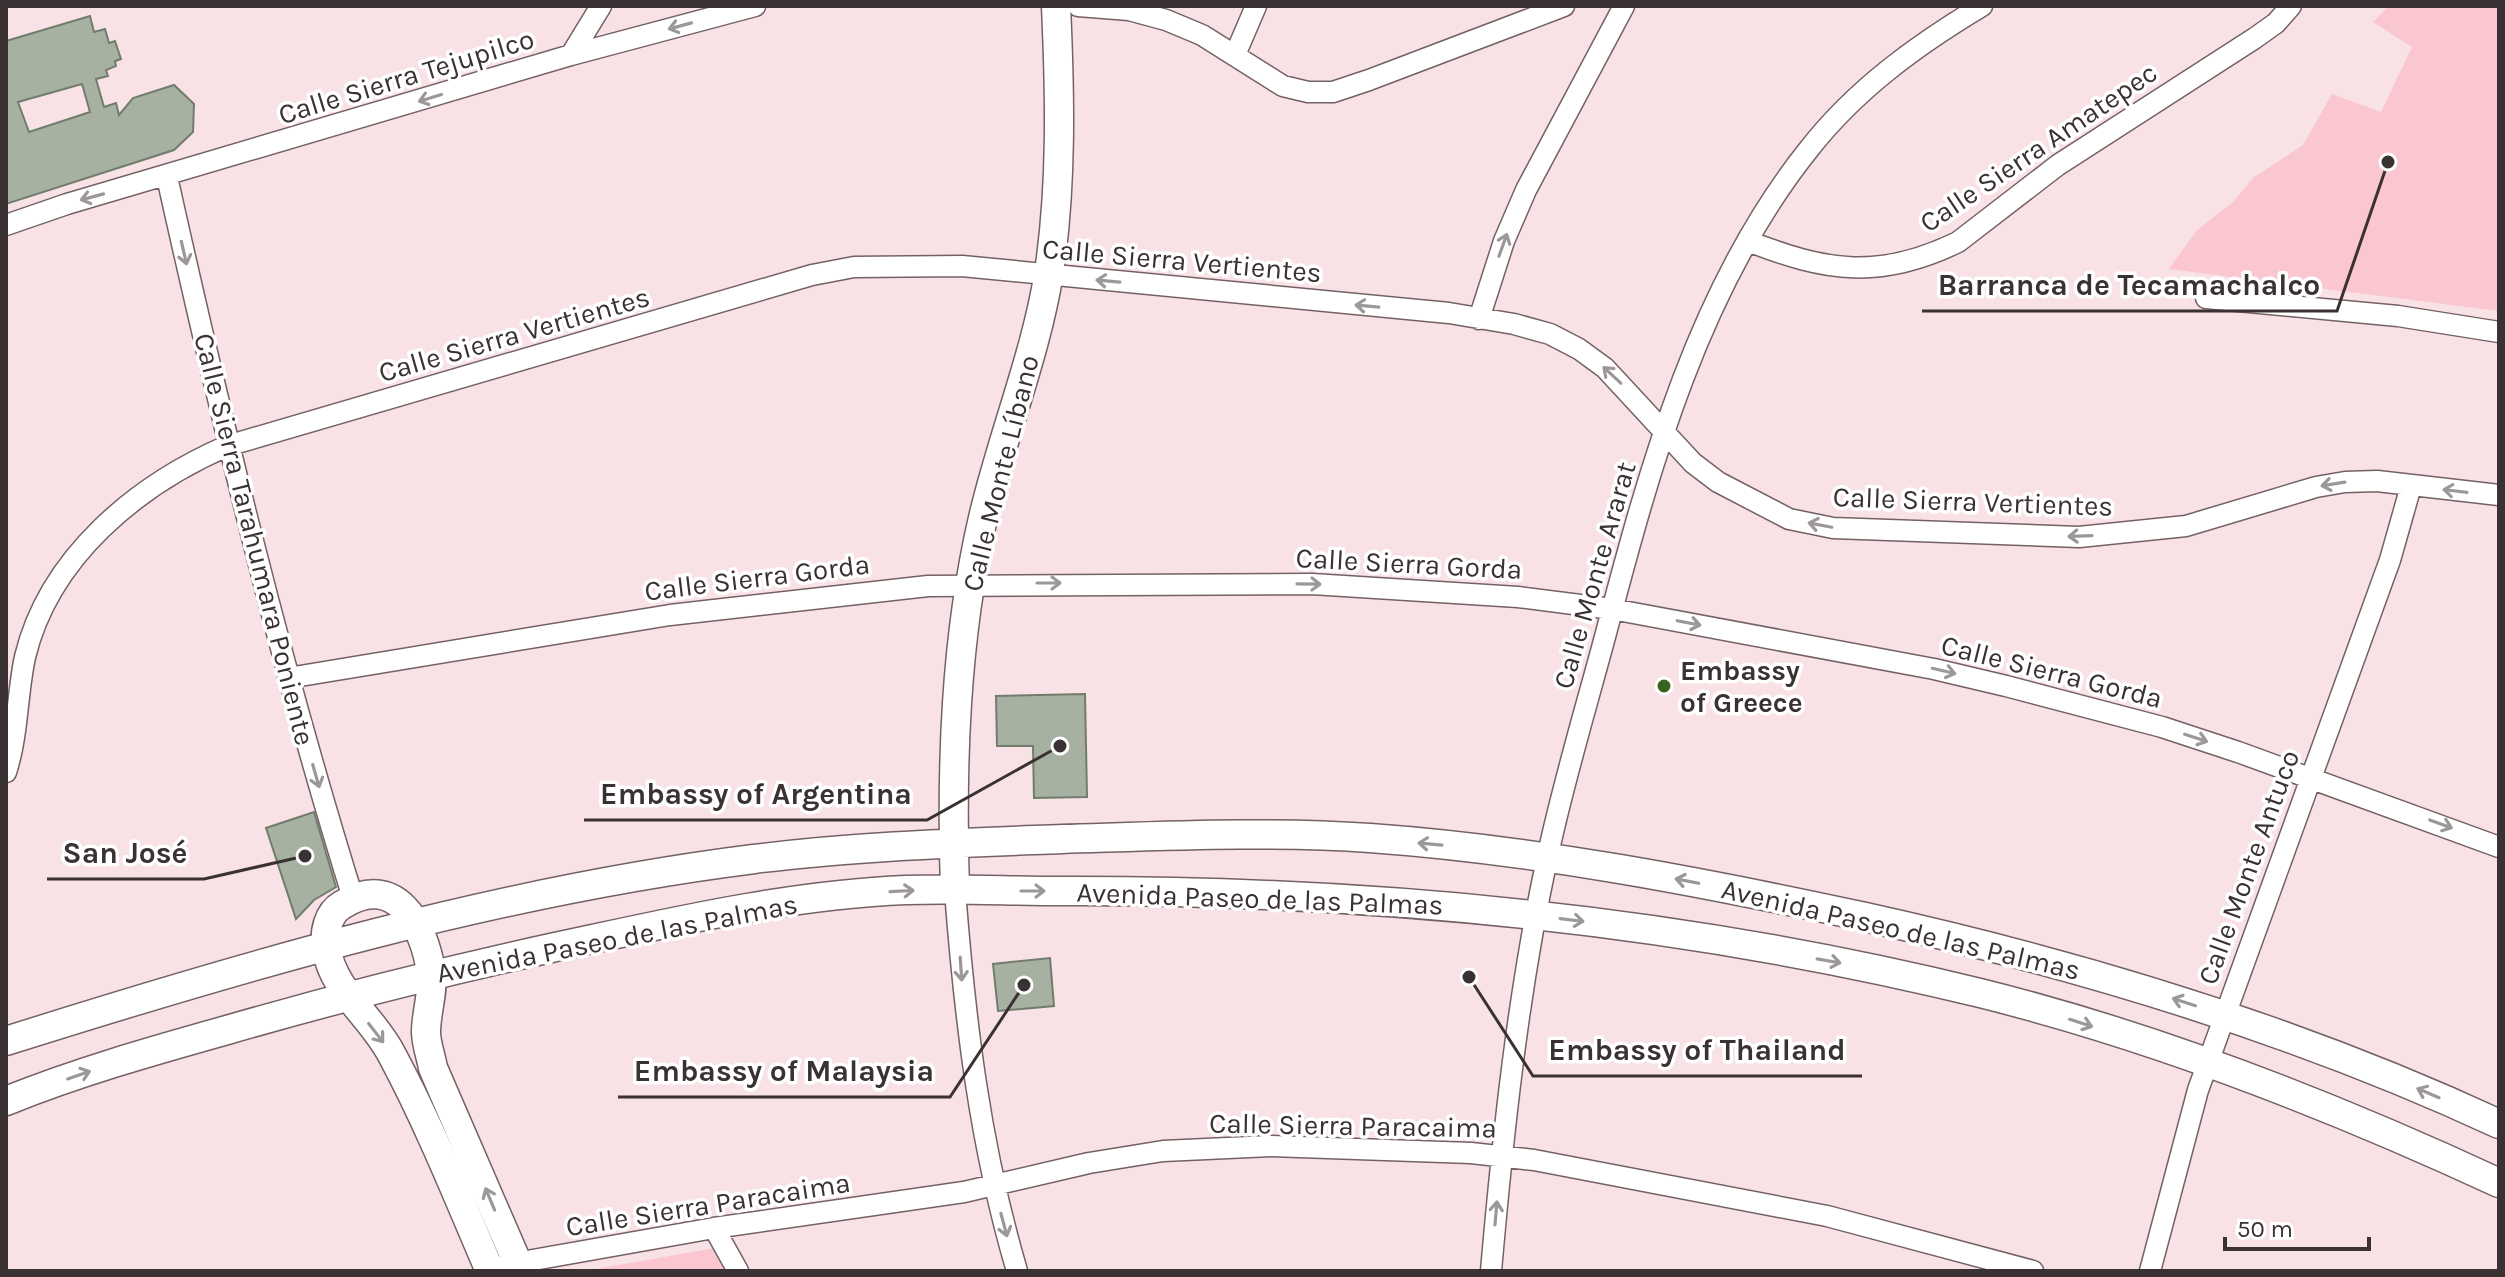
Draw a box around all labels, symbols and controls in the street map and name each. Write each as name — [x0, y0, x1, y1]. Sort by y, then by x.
one-way arrow — [667, 20, 693, 35]
street label: Calle Sierra Tejupilco — [274, 22, 538, 131]
street label: Calle Sierra Amatepec — [1913, 56, 2163, 239]
one-way arrow — [417, 91, 443, 106]
one-way arrow — [79, 190, 105, 205]
street label: Calle Sierra Vertientes — [1041, 232, 1323, 289]
one-way arrow — [1497, 232, 1512, 257]
one-way arrow — [177, 239, 192, 265]
callout: Barranca de Tecamachalco — [1922, 257, 2337, 311]
text: Barranca de Tecamachalco — [1938, 267, 2320, 303]
one-way arrow — [1095, 274, 1122, 289]
street label: Calle Sierra Vertientes — [375, 280, 653, 389]
one-way arrow — [1354, 298, 1381, 313]
street label: Calle Sierra Tarahumara Poniente — [187, 330, 322, 749]
street label: Calle Monte Líbano — [955, 352, 1046, 595]
one-way arrow — [1602, 365, 1622, 384]
street label: Calle Monte Ararat — [1546, 458, 1643, 692]
one-way arrow — [2321, 477, 2346, 492]
street label: Calle Sierra Vertientes — [1832, 480, 2114, 523]
one-way arrow — [2443, 483, 2468, 498]
one-way arrow — [1808, 517, 1834, 532]
one-way arrow — [2067, 529, 2094, 544]
street label: Calle Sierra Gorda — [1295, 541, 1523, 586]
street label: Calle Sierra Gorda — [643, 547, 872, 608]
one-way arrow — [1035, 575, 1062, 591]
one-way arrow — [1295, 576, 1322, 592]
one-way arrow — [1676, 617, 1701, 632]
street label: Calle Sierra Gorda — [1938, 628, 2166, 715]
place label: Embassy of Greece — [1680, 654, 1803, 719]
one-way arrow — [1931, 664, 1957, 679]
marker: Embassy of Greece — [1655, 677, 1673, 695]
one-way arrow — [2183, 732, 2208, 747]
street label: Calle Monte Antuco — [2191, 745, 2306, 989]
one-way arrow — [309, 763, 324, 789]
callout: Embassy of Argentina — [584, 766, 927, 820]
text: Embassy of Argentina — [600, 776, 912, 812]
one-way arrow — [2428, 817, 2453, 832]
callout: San José — [47, 825, 204, 879]
text: San José — [63, 835, 187, 871]
one-way arrow — [1417, 836, 1444, 851]
one-way arrow — [1675, 872, 1700, 887]
street label: Avenida Paseo de las Palmas — [1718, 872, 2083, 987]
street label: Avenida Paseo de las Palmas — [1076, 876, 1444, 921]
one-way arrow — [888, 883, 915, 898]
one-way arrow — [1019, 883, 1046, 899]
street label: Avenida Paseo de las Palmas — [434, 887, 800, 990]
one-way arrow — [1559, 913, 1584, 928]
one-way arrow — [954, 955, 969, 982]
one-way arrow — [1815, 955, 1841, 970]
one-way arrow — [2172, 993, 2197, 1008]
one-way arrow — [2067, 1016, 2093, 1031]
one-way arrow — [368, 1022, 385, 1043]
callout: Embassy of Thailand — [1533, 1022, 1862, 1076]
text: Embassy of Thailand — [1548, 1032, 1846, 1068]
callout: Embassy of Malaysia — [618, 1043, 950, 1097]
text: Embassy of Malaysia — [634, 1053, 934, 1089]
one-way arrow — [67, 1066, 92, 1081]
one-way arrow — [2416, 1085, 2441, 1099]
street label: Calle Sierra Paracaima — [1209, 1106, 1497, 1145]
street label: Calle Sierra Paracaima — [564, 1166, 853, 1243]
one-way arrow — [482, 1188, 497, 1212]
one-way arrow — [1489, 1200, 1504, 1227]
scale bar — [2225, 1201, 2369, 1251]
one-way arrow — [998, 1211, 1013, 1237]
text: 50 m — [2237, 1215, 2293, 1243]

